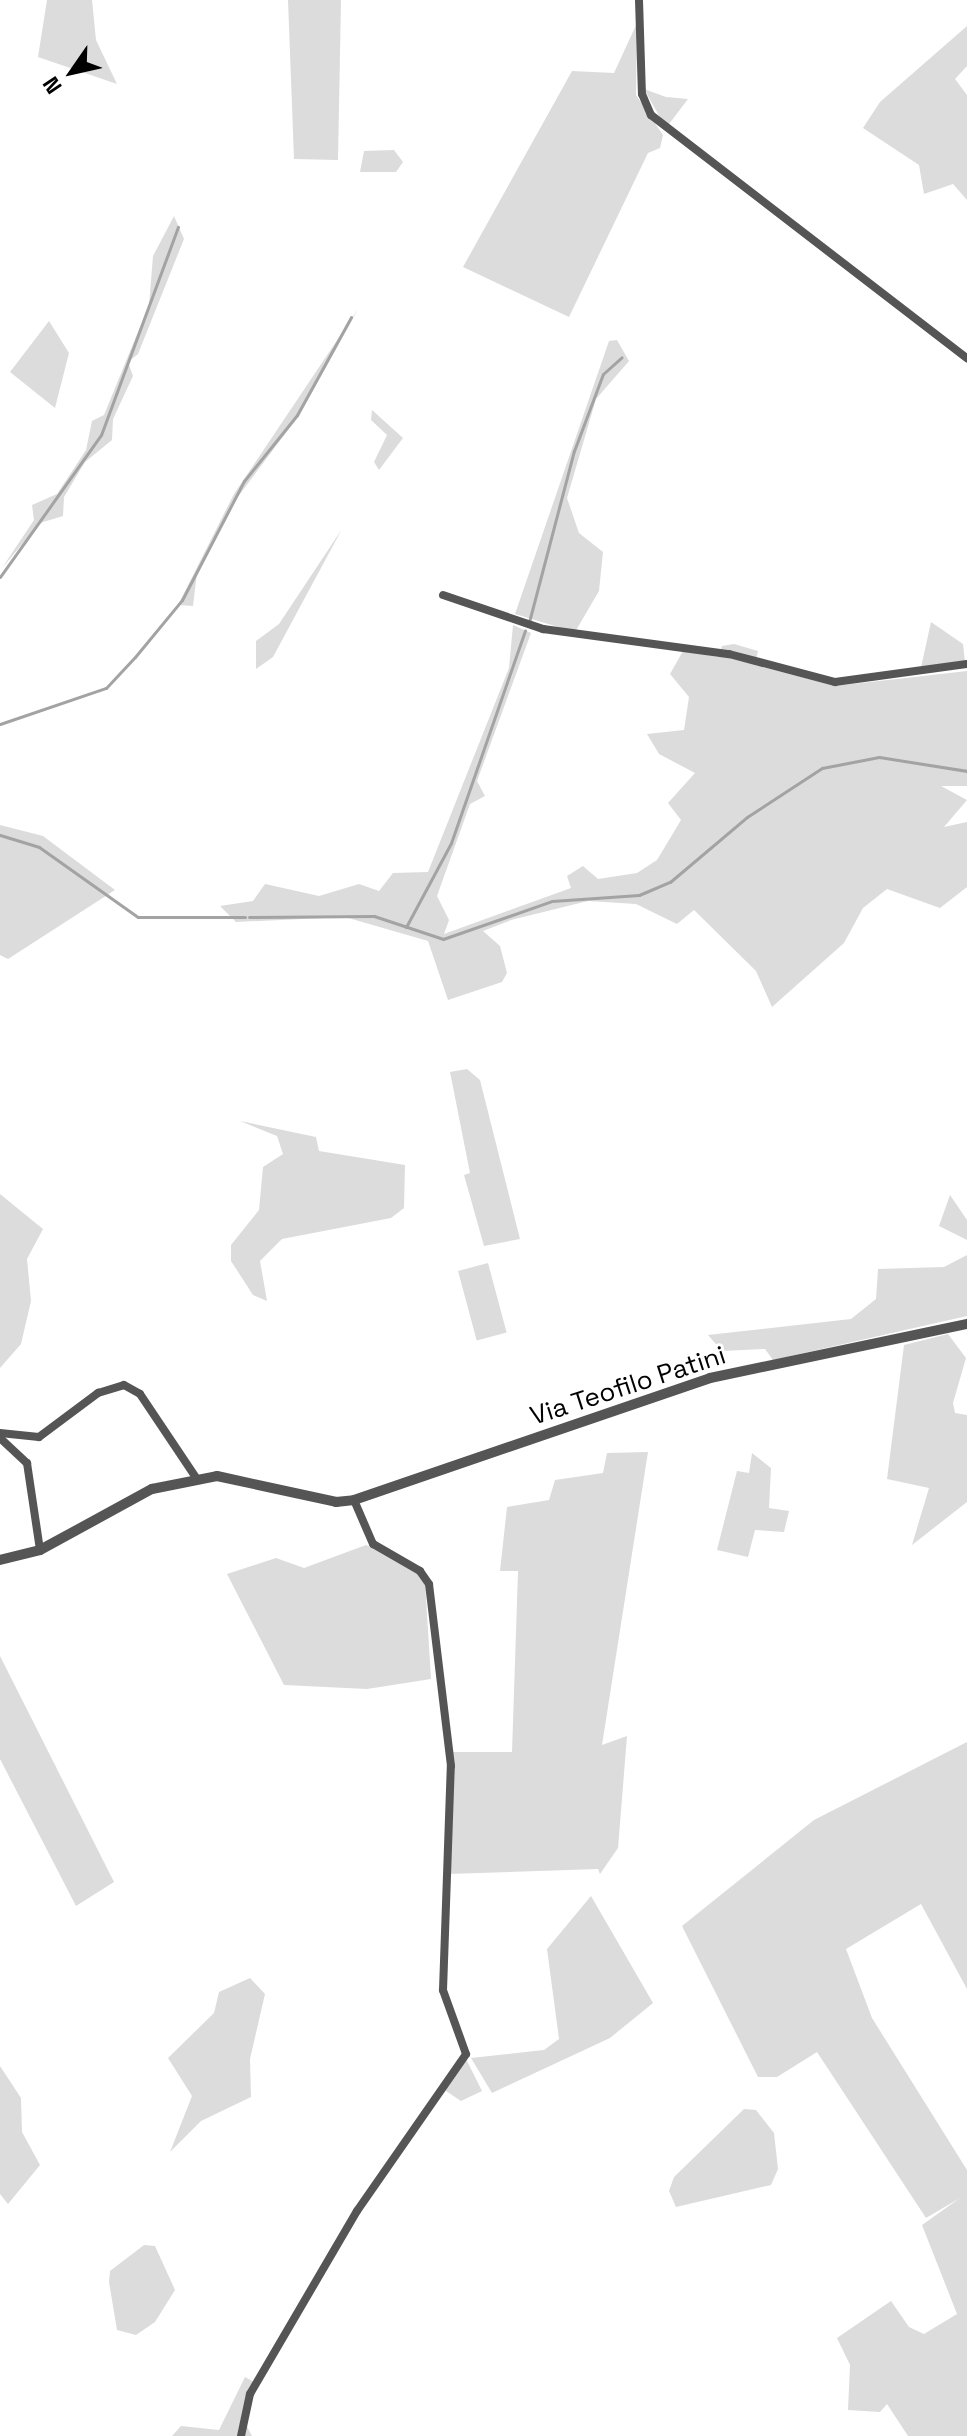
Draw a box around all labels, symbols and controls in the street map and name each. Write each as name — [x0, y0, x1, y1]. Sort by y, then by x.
north arrow — [32, 32, 112, 112]
text: N — [36, 71, 68, 99]
street label: Via Teofilo Patini — [526, 1340, 730, 1432]

